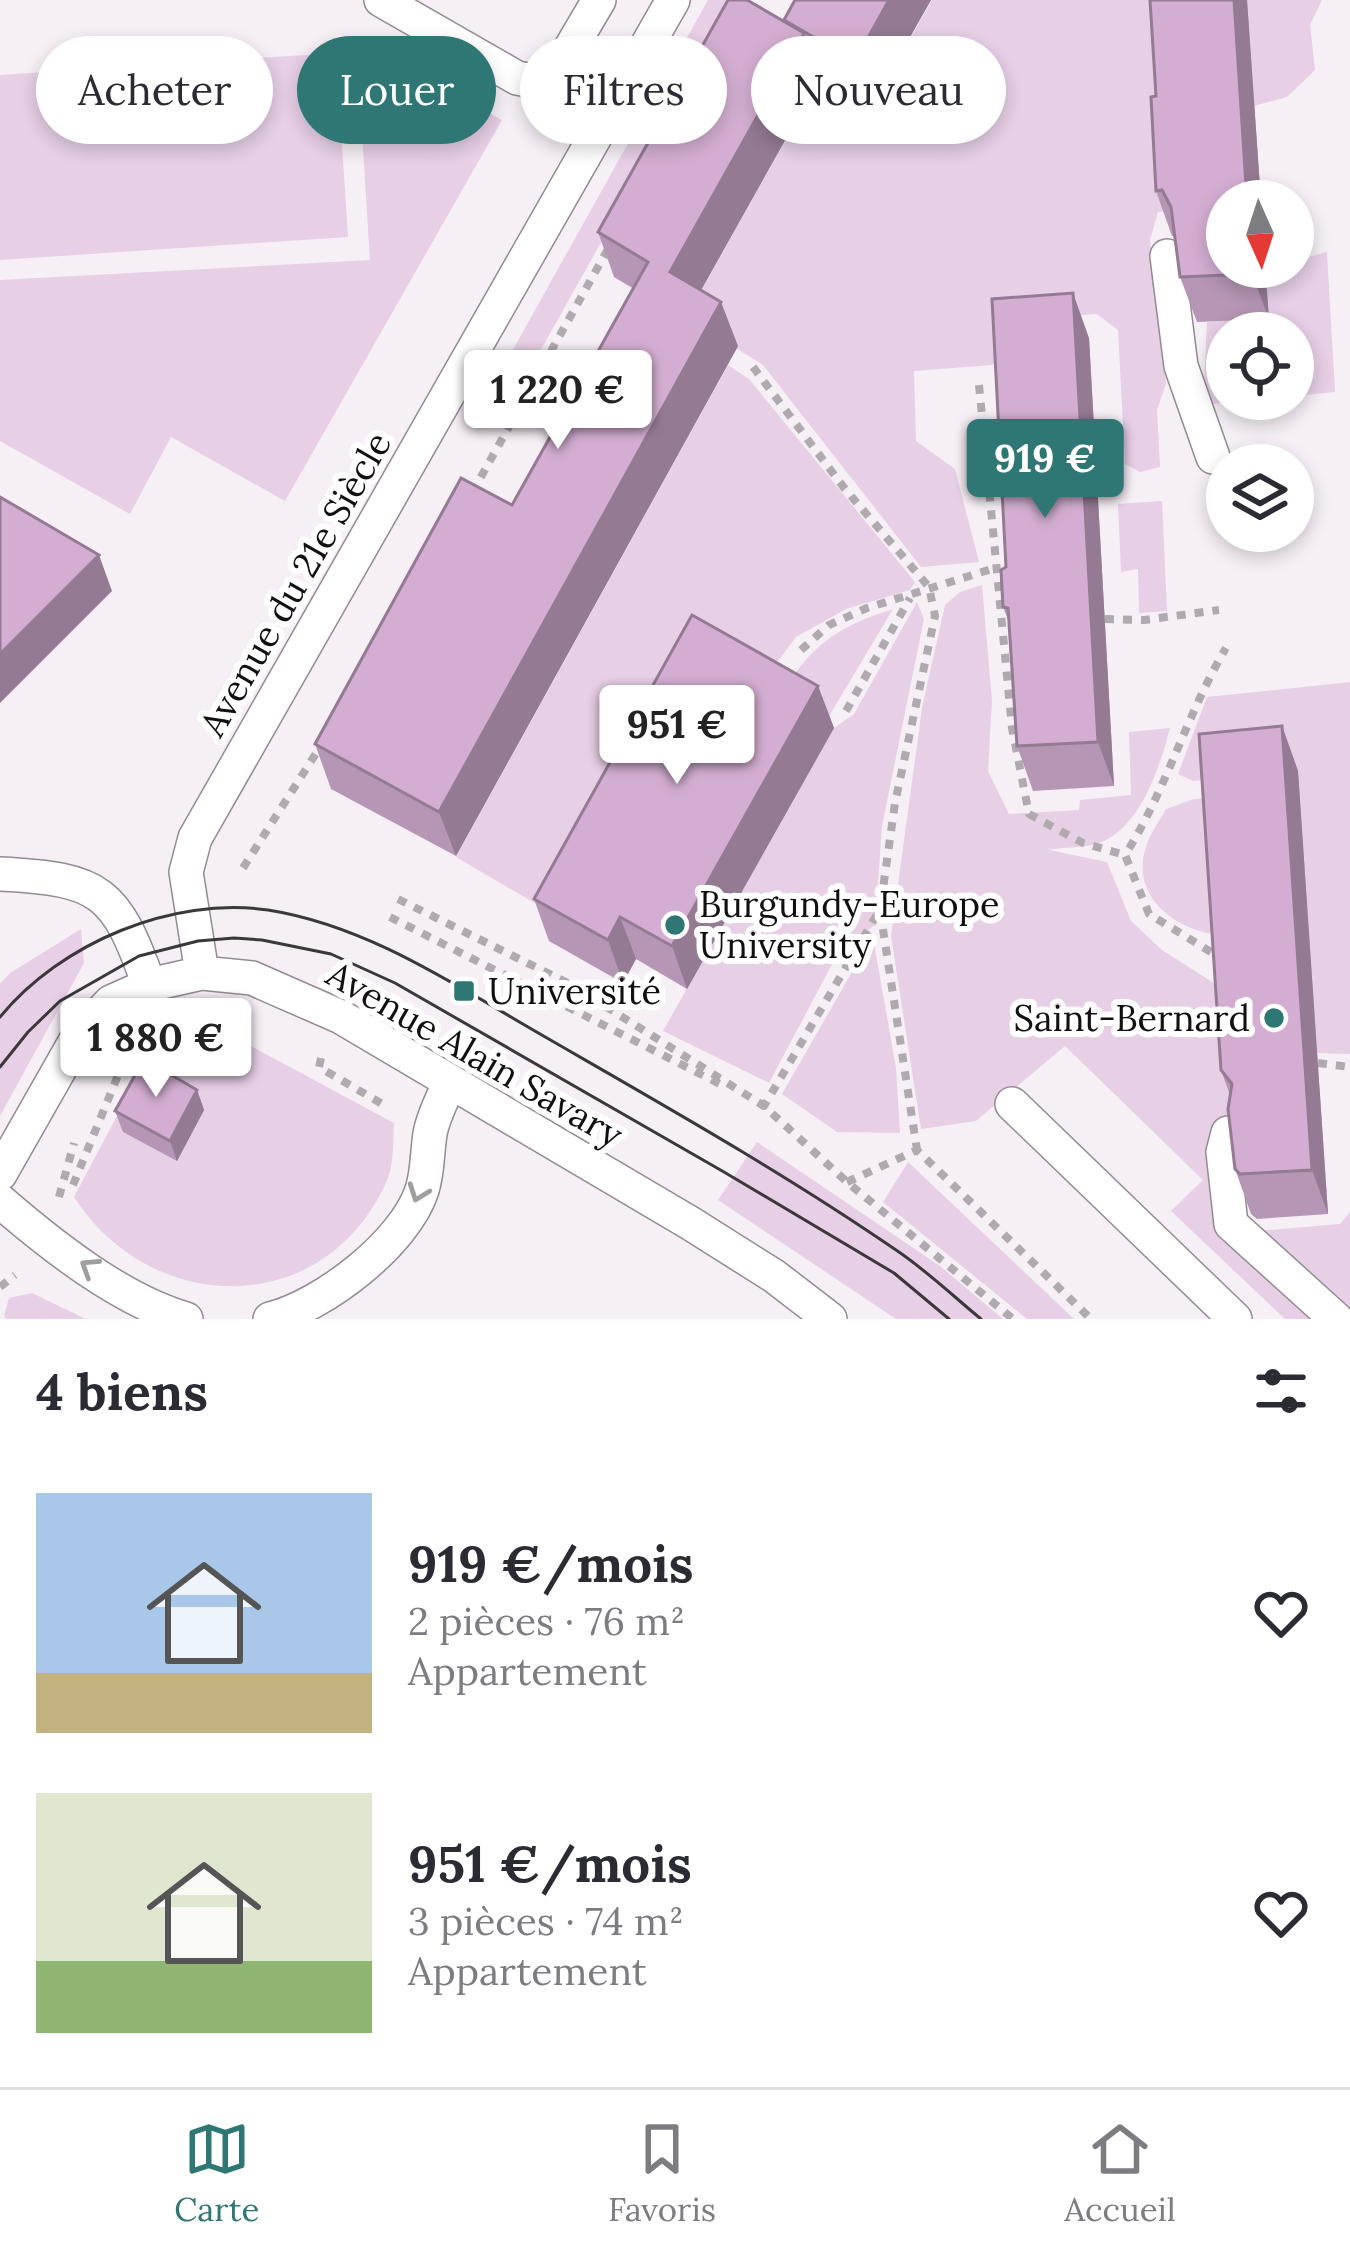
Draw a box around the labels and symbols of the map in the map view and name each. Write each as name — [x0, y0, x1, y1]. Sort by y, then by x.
north arrow — [1206, 180, 1314, 288]
pin: 1 220 € — [447, 350, 669, 452]
pin: 919 € — [961, 419, 1129, 521]
street label: Avenue du 21e Siècle — [189, 424, 401, 745]
pin: 951 € — [593, 685, 761, 787]
place label: Burgundy-Europe University — [699, 881, 1000, 968]
marker: Burgundy-Europe University — [662, 912, 688, 938]
street label: Avenue Alain Savary — [318, 950, 631, 1157]
place label: Université — [488, 968, 661, 1014]
marker: Université — [451, 978, 477, 1004]
place label: Saint-Bernard — [1014, 995, 1250, 1041]
pin: 1 880 € — [45, 998, 267, 1100]
marker: Saint-Bernard — [1261, 1005, 1287, 1031]
one-way arrow — [408, 1181, 433, 1202]
one-way arrow — [80, 1259, 102, 1281]

